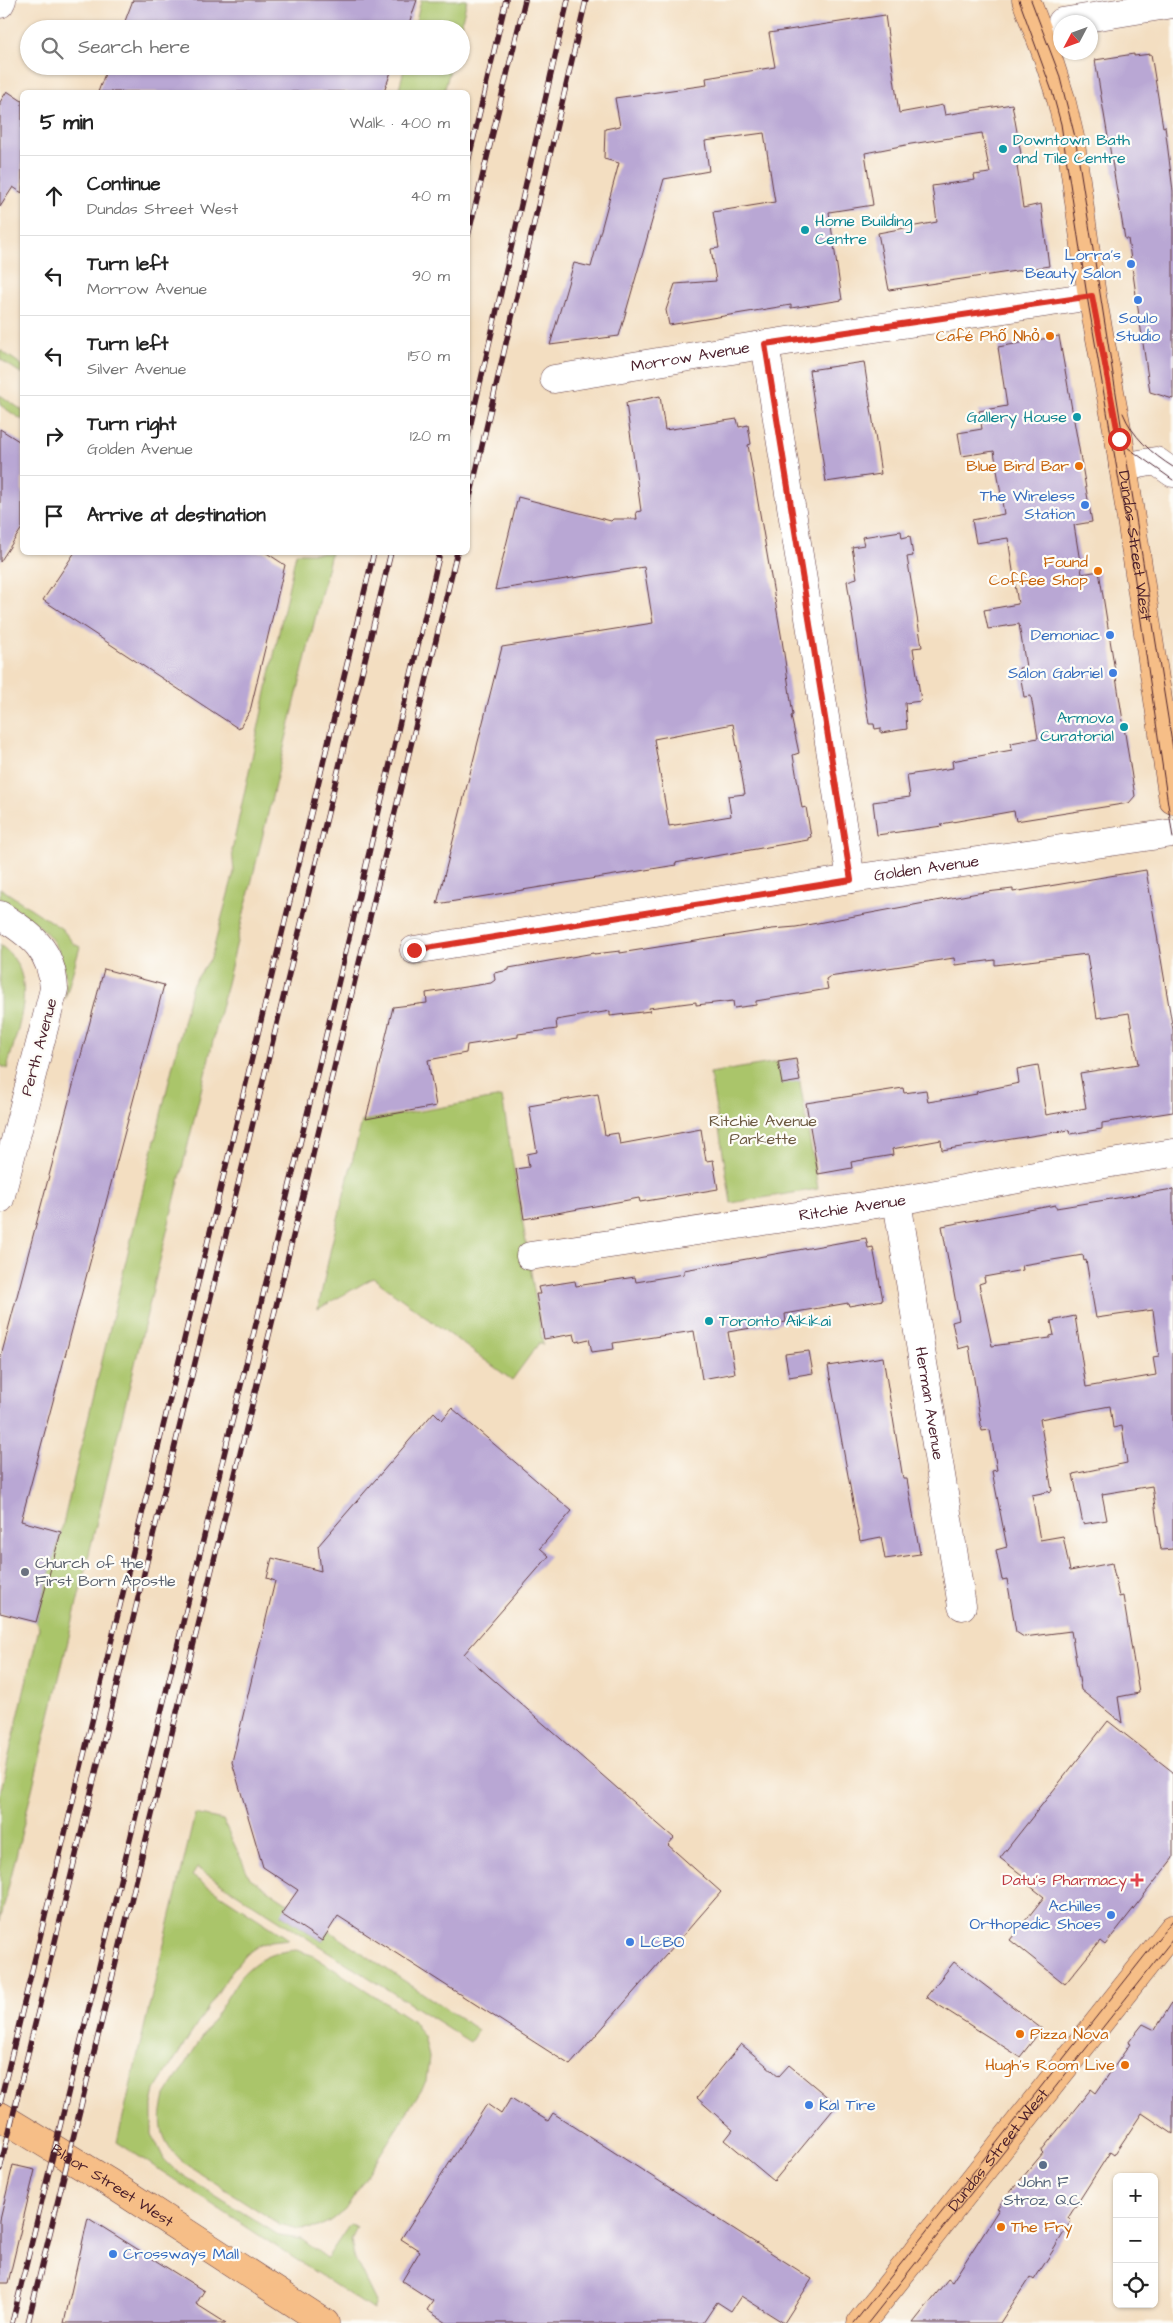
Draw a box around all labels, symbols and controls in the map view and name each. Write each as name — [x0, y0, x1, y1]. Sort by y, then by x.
north arrow — [1053, 15, 1098, 60]
search box — [20, 20, 470, 75]
icon: search — [38, 34, 66, 62]
text: Search here — [78, 34, 190, 61]
text: 5 min — [40, 108, 93, 137]
text: Walk · 400 m — [349, 112, 450, 134]
place label: Downtown Bath and Tile Centre — [1013, 129, 1130, 169]
marker: Downtown Bath and Tile Centre — [997, 143, 1009, 155]
text: Continue — [87, 171, 161, 198]
icon: ahead — [40, 182, 68, 210]
text: 40 m — [410, 185, 450, 207]
text: Dundas Street West — [87, 198, 238, 220]
place label: Home Building Centre — [815, 210, 913, 250]
marker: Home Building Centre — [799, 224, 811, 236]
place label: Lorra's Beauty Salon — [1025, 244, 1121, 285]
text: Turn left — [87, 251, 168, 278]
marker: Lorra's Beauty Salon — [1125, 258, 1137, 270]
icon: left — [40, 262, 68, 290]
text: 90 m — [412, 265, 450, 287]
text: Morrow Avenue — [87, 278, 207, 300]
marker: Soulo Studio — [1132, 294, 1144, 306]
place label: Soulo Studio — [1116, 307, 1160, 347]
place label: Café Phố Nhỏ — [936, 325, 1040, 347]
marker: Café Phố Nhỏ — [1044, 330, 1056, 342]
text: Turn left — [87, 331, 168, 358]
street label: Morrow Avenue — [629, 336, 752, 377]
icon: left — [40, 342, 68, 370]
text: 150 m — [408, 345, 450, 367]
text: Silver Avenue — [87, 358, 186, 380]
place label: Gallery House — [967, 406, 1067, 429]
text: Turn right — [87, 411, 176, 438]
marker: Gallery House — [1071, 411, 1083, 423]
icon: right — [40, 422, 68, 450]
text: 120 m — [410, 425, 450, 447]
route start — [1108, 428, 1131, 451]
text: Golden Avenue — [87, 438, 193, 460]
place label: Blue Bird Bar — [966, 455, 1069, 477]
marker: Blue Bird Bar — [1073, 460, 1085, 472]
street label: Dundas Street West — [1113, 469, 1157, 623]
place label: The Wireless Station — [980, 485, 1075, 525]
marker: The Wireless Station — [1079, 499, 1091, 511]
icon: arrive — [40, 502, 68, 530]
text: Arrive at destination — [87, 502, 266, 529]
place label: Found Coffee Shop — [989, 551, 1088, 591]
marker: Found Coffee Shop — [1092, 565, 1104, 577]
place label: Demoniac — [1031, 624, 1100, 646]
marker: Demoniac — [1104, 629, 1116, 641]
place label: Salon Gabriel — [1008, 662, 1103, 684]
marker: Salon Gabriel — [1107, 667, 1119, 679]
place label: Armova Curatorial — [1040, 707, 1114, 747]
marker: Armova Curatorial — [1118, 721, 1130, 733]
street label: Golden Avenue — [873, 850, 981, 887]
route end — [403, 939, 426, 962]
street label: Perth Avenue — [15, 995, 63, 1098]
park label: Ritchie Avenue Parkette — [709, 1110, 817, 1150]
street label: Ritchie Avenue — [797, 1189, 908, 1227]
place label: Toronto Aikikai — [719, 1310, 832, 1332]
marker: Toronto Aikikai — [703, 1315, 715, 1327]
street label: Herman Avenue — [910, 1345, 949, 1462]
place label: Church of the First Born Apostle — [35, 1552, 176, 1592]
marker: Church of the First Born Apostle — [19, 1566, 31, 1578]
place label: Datu's Pharmacy — [1002, 1869, 1127, 1892]
marker: Datu's Pharmacy — [1131, 1874, 1143, 1886]
place label: Achilles Orthopedic Shoes — [969, 1895, 1101, 1935]
marker: Achilles Orthopedic Shoes — [1105, 1909, 1117, 1921]
place label: LCBO — [640, 1931, 685, 1953]
marker: LCBO — [624, 1936, 636, 1948]
place label: Pizza Nova — [1030, 2023, 1108, 2045]
marker: Pizza Nova — [1014, 2028, 1026, 2040]
place label: Hugh's Room Live — [985, 2054, 1115, 2077]
marker: Hugh's Room Live — [1119, 2059, 1131, 2071]
street label: Dundas Street West — [943, 2083, 1054, 2216]
place label: Kal Tire — [819, 2094, 876, 2116]
marker: Kal Tire — [803, 2099, 815, 2111]
street label: Bloor Street West — [47, 2139, 178, 2233]
marker: John F Stroz, Q.C. — [1037, 2159, 1049, 2171]
place label: John F Stroz, Q.C. — [1004, 2171, 1082, 2211]
map controls — [1113, 2173, 1158, 2308]
button: + — [1113, 2173, 1158, 2218]
place label: The Fry — [1011, 2216, 1073, 2239]
button: − — [1113, 2218, 1158, 2263]
marker: The Fry — [995, 2221, 1007, 2233]
place label: Crossways Mall — [123, 2243, 239, 2266]
marker: Crossways Mall — [107, 2248, 119, 2260]
button: locate — [1113, 2263, 1158, 2308]

